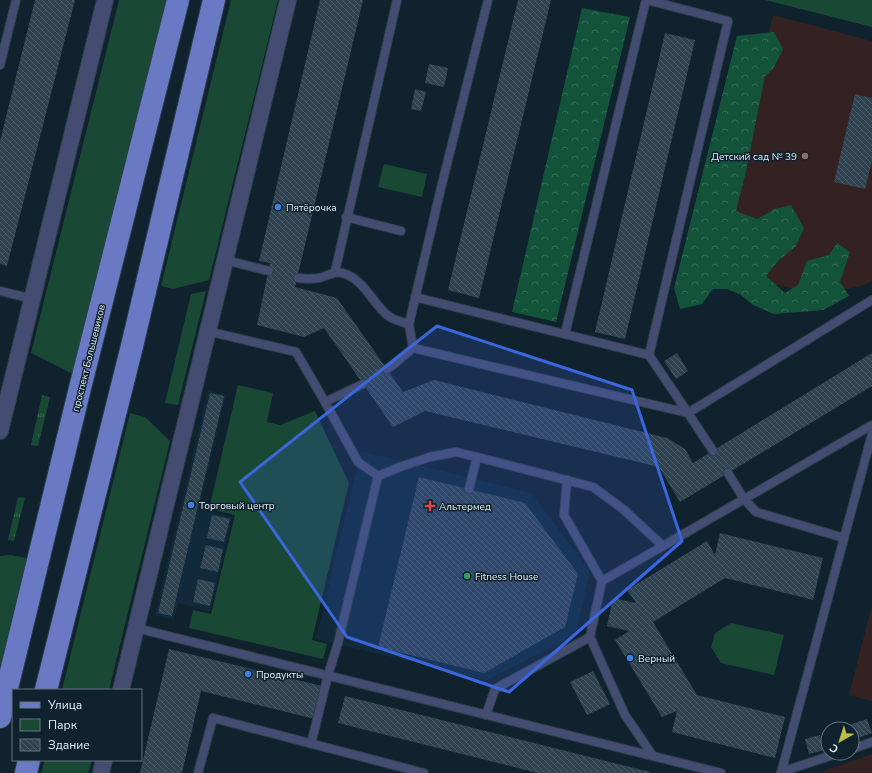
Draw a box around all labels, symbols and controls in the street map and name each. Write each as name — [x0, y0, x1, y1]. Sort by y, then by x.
place label: Детский сад № 39 — [711, 150, 797, 164]
marker: Детский сад № 39 — [800, 151, 810, 161]
place label: Пятёрочка — [286, 201, 337, 215]
marker: Пятёрочка — [273, 202, 283, 212]
street label: проспект Большевиков — [69, 303, 109, 413]
place label: Торговый центр — [199, 499, 275, 513]
marker: Торговый центр — [186, 500, 196, 510]
marker: Альтермед — [424, 500, 436, 512]
place label: Альтермед — [439, 500, 491, 514]
place label: Fitness House — [475, 570, 538, 584]
marker: Fitness House — [462, 571, 472, 581]
place label: Верный — [638, 652, 675, 666]
marker: Верный — [625, 653, 635, 663]
place label: Продукты — [256, 668, 303, 682]
marker: Продукты — [243, 669, 253, 679]
legend — [12, 689, 142, 761]
text: Улица — [47, 697, 82, 713]
text: Парк — [48, 717, 78, 733]
north arrow — [820, 721, 860, 761]
text: Здание — [48, 737, 90, 753]
text: С — [826, 740, 842, 757]

